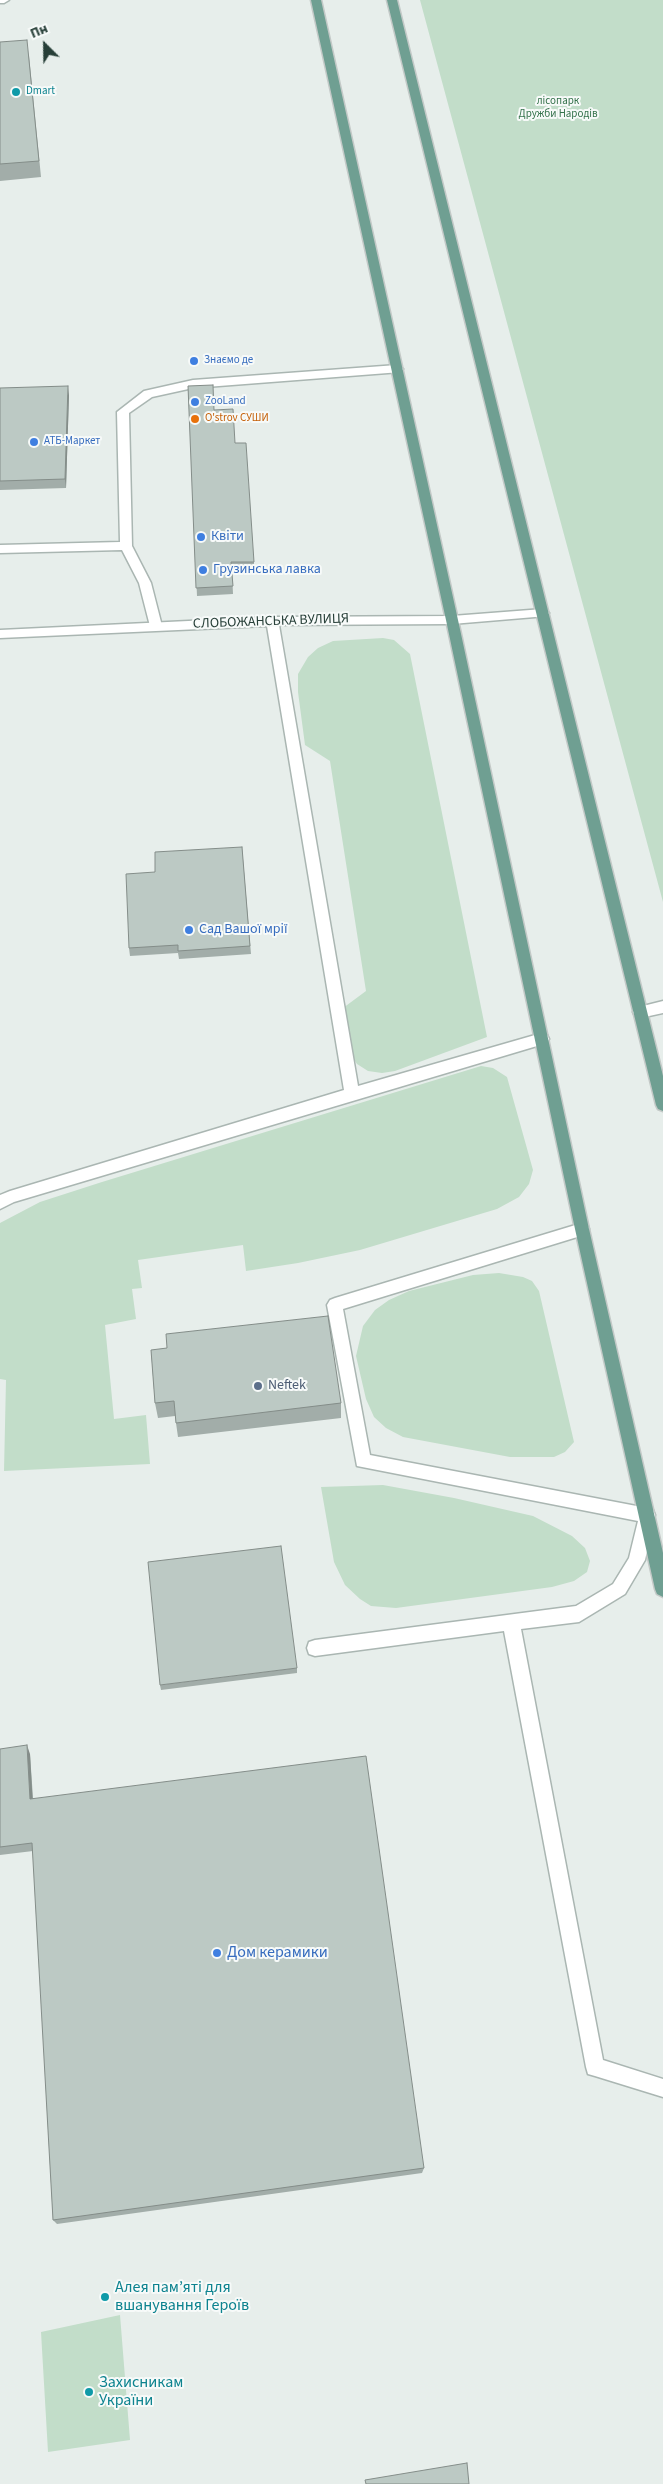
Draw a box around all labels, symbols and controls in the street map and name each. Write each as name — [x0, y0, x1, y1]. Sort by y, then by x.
text: Пн — [27, 19, 51, 44]
north arrow — [20, 20, 70, 70]
place label: Dmart — [26, 85, 55, 99]
marker: Dmart — [10, 86, 22, 98]
park label: лісопарк Дружби Народів — [518, 95, 598, 121]
place label: Знаємо де — [204, 354, 253, 368]
marker: Знаємо де — [188, 355, 200, 367]
place label: ZooLand — [205, 395, 246, 409]
marker: ZooLand — [189, 396, 201, 408]
place label: O'strov СУШИ — [205, 412, 269, 426]
marker: O'strov СУШИ — [189, 413, 201, 425]
place label: АТБ-Маркет — [44, 435, 100, 449]
marker: АТБ-Маркет — [28, 436, 40, 448]
place label: Квіти — [211, 529, 244, 545]
marker: Квіти — [195, 531, 207, 543]
place label: Грузинська лавка — [213, 562, 321, 578]
marker: Грузинська лавка — [197, 564, 209, 576]
street label: СЛОБОЖАНСЬКА ВУЛИЦЯ — [193, 611, 349, 633]
place label: Сад Вашої мрії — [199, 922, 288, 938]
marker: Сад Вашої мрії — [183, 924, 195, 936]
place label: Neftek — [268, 1378, 306, 1394]
marker: Neftek — [252, 1380, 264, 1392]
place label: Дом керамики — [227, 1943, 328, 1963]
marker: Дом керамики — [211, 1947, 223, 1959]
place label: Алея пам’яті для вшанування Героїв — [115, 2278, 249, 2316]
marker: Алея пам’яті для вшанування Героїв — [99, 2291, 111, 2303]
place label: Захисникам України — [99, 2373, 183, 2411]
marker: Захисникам України — [83, 2386, 95, 2398]

